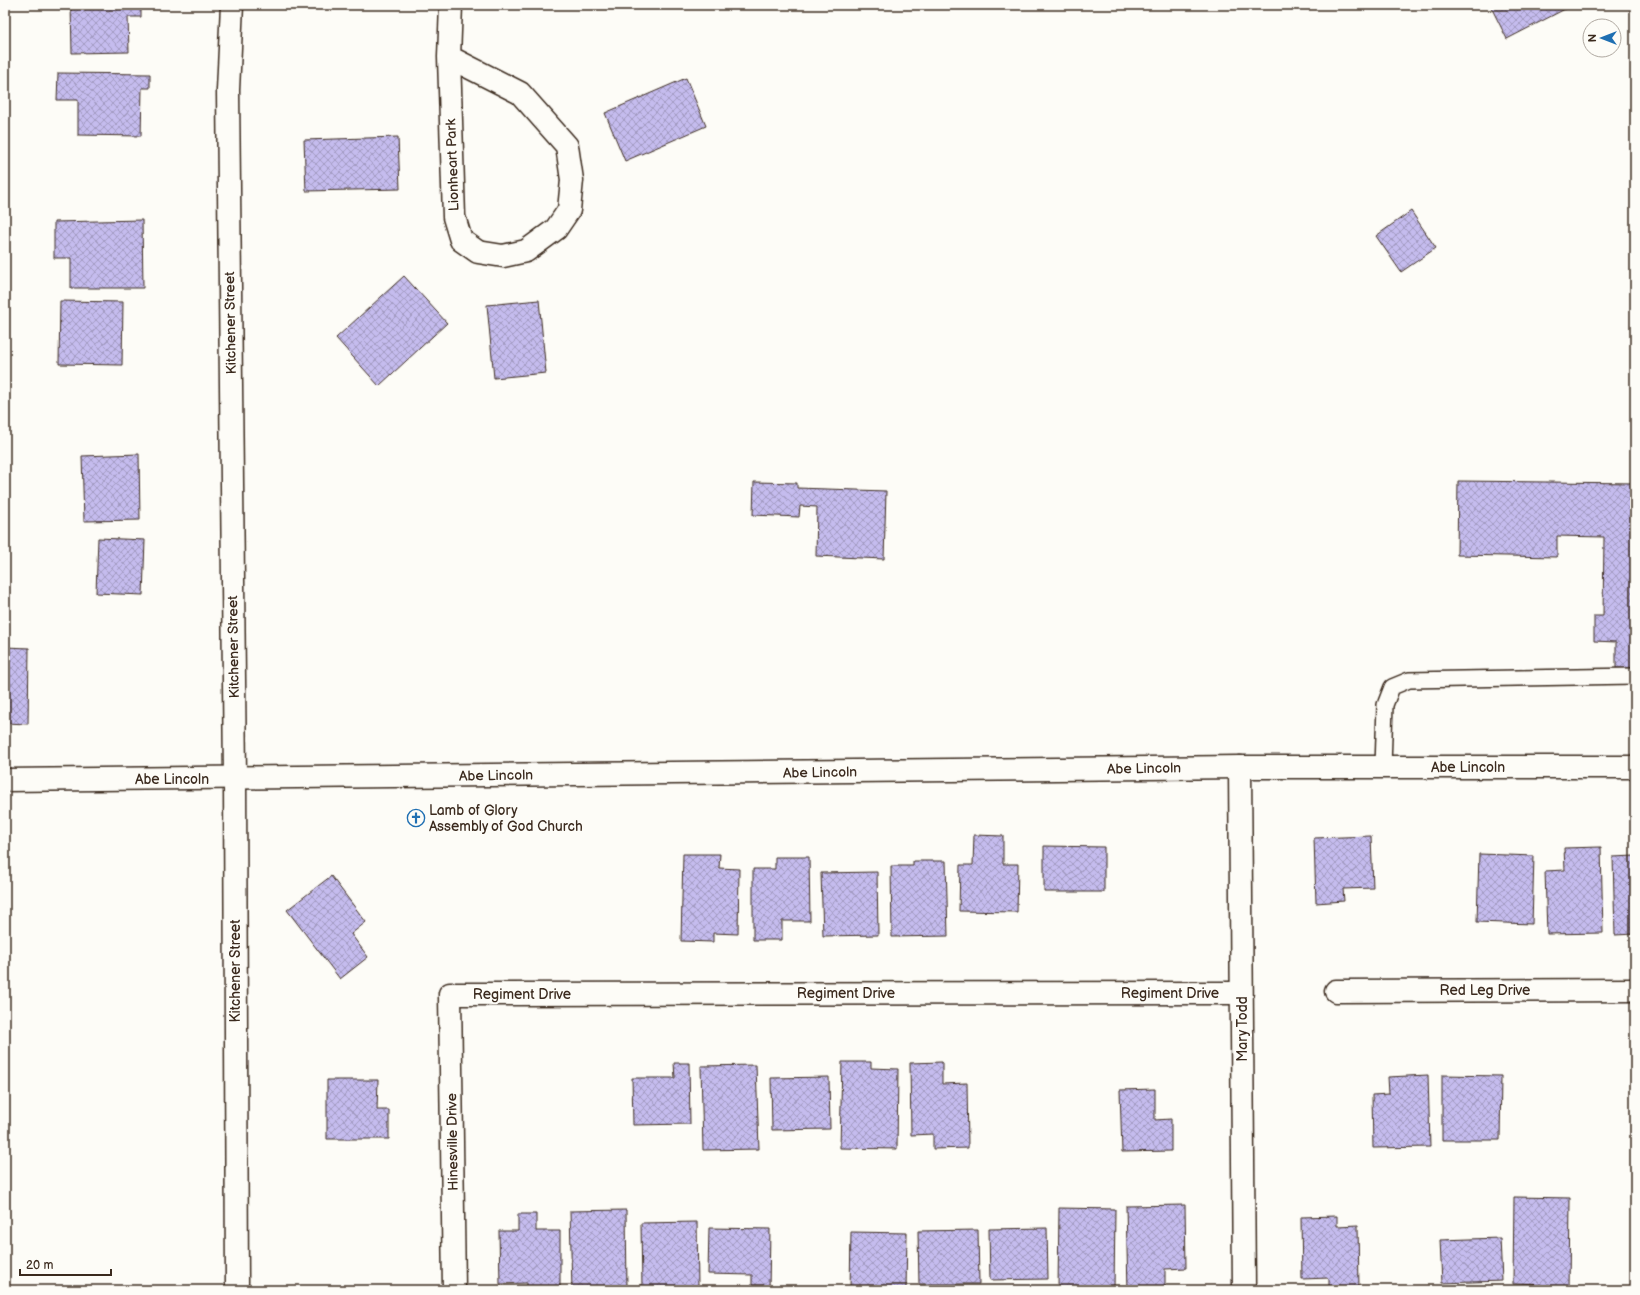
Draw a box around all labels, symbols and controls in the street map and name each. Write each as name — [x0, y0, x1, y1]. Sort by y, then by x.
north arrow — [1582, 18, 1622, 58]
text: N — [1586, 34, 1599, 42]
street label: Lionheart Park — [442, 118, 463, 212]
street label: Kitchener Street — [221, 271, 240, 375]
street label: Kitchener Street — [224, 595, 243, 699]
street label: Abe Lincoln — [1107, 759, 1181, 778]
street label: Abe Lincoln — [1431, 759, 1505, 776]
street label: Abe Lincoln — [783, 763, 857, 782]
street label: Abe Lincoln — [459, 766, 533, 785]
street label: Abe Lincoln — [135, 771, 209, 788]
place label: Lamb of Glory Assembly of God Church — [429, 802, 583, 835]
church icon: Lamb of Glory Assembly of God Church — [406, 808, 426, 828]
street label: Kitchener Street — [227, 919, 244, 1022]
street label: Red Leg Drive — [1440, 982, 1530, 999]
street label: Regiment Drive — [797, 985, 895, 1002]
street label: Regiment Drive — [1121, 985, 1219, 1002]
street label: Regiment Drive — [473, 986, 571, 1003]
street label: Mary Todd — [1234, 996, 1251, 1062]
street label: Hinesville Drive — [443, 1093, 462, 1191]
scale bar — [20, 1251, 111, 1277]
text: 20 m — [26, 1258, 53, 1273]

